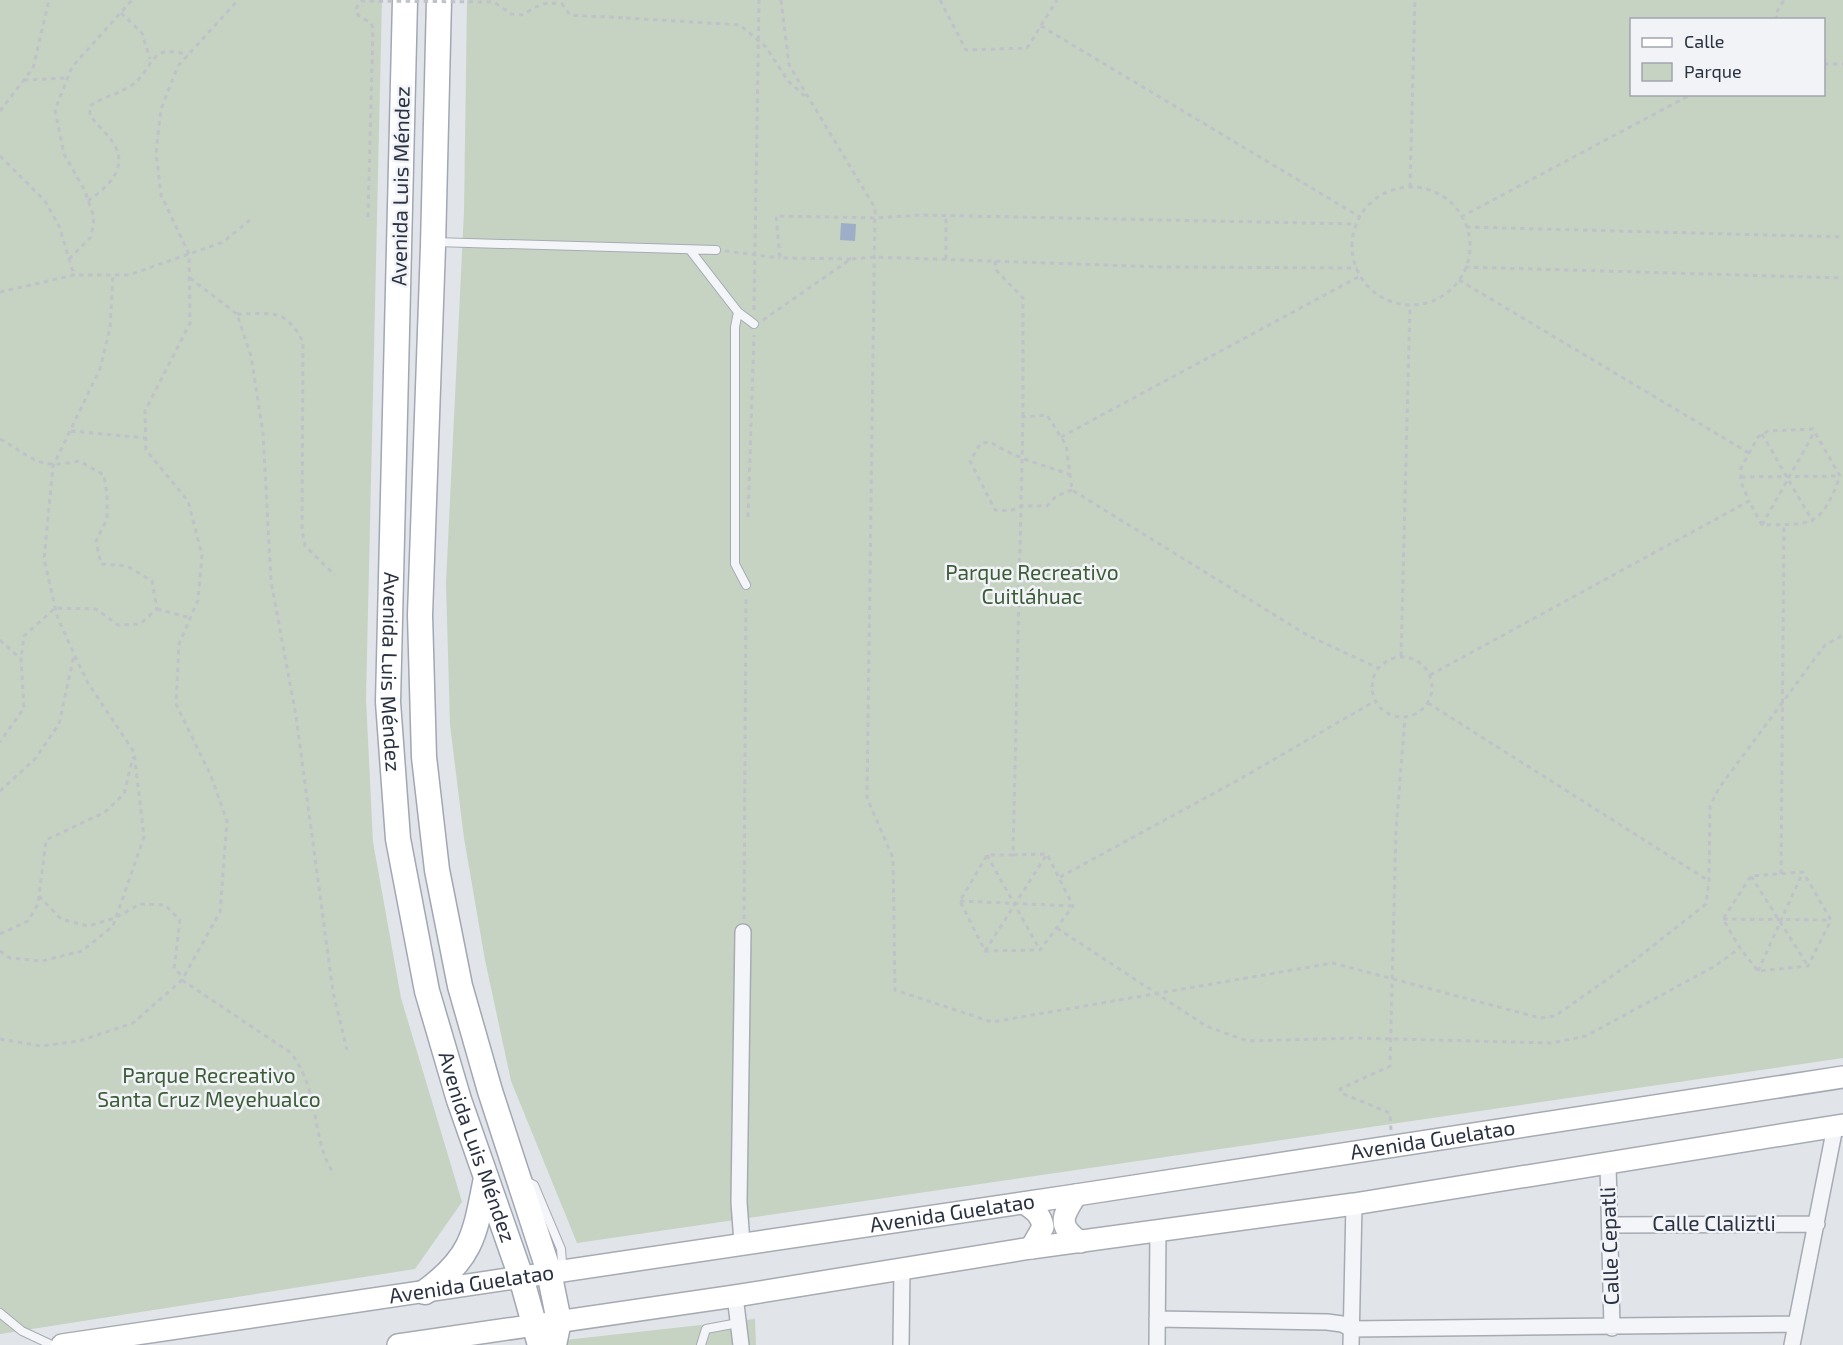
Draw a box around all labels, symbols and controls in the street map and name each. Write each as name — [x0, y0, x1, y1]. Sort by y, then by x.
legend — [1630, 18, 1825, 96]
text: Calle — [1684, 30, 1725, 52]
text: Parque — [1684, 60, 1742, 82]
street label: Avenida Luis Méndez — [385, 86, 414, 286]
park label: Parque Recreativo Cuitláhuac — [945, 559, 1119, 608]
street label: Avenida Luis Méndez — [377, 572, 407, 772]
street label: Avenida Luis Méndez — [434, 1048, 522, 1245]
park label: Parque Recreativo Santa Cruz Meyehualco — [97, 1062, 321, 1111]
street label: Avenida Guelatao — [1348, 1114, 1517, 1164]
street label: Calle Cepatli — [1594, 1186, 1623, 1306]
street label: Avenida Guelatao — [868, 1187, 1036, 1236]
street label: Calle Claliztli — [1652, 1210, 1776, 1235]
street label: Avenida Guelatao — [387, 1258, 555, 1307]

